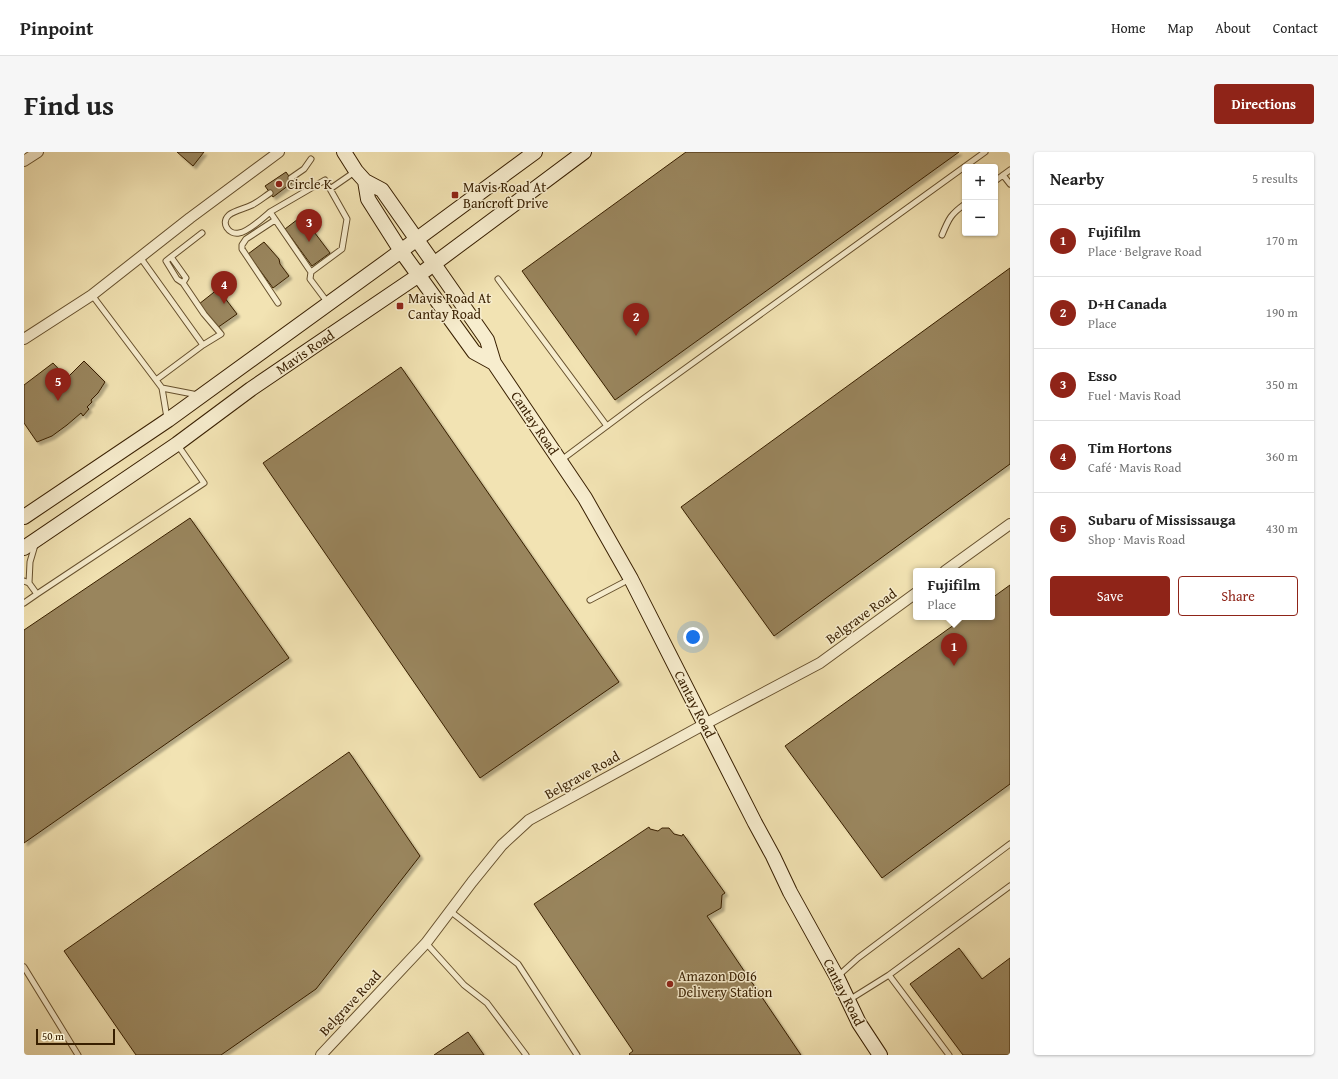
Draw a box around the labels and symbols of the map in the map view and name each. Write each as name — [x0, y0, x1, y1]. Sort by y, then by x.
place label: Circle K — [287, 174, 333, 194]
place label: Mavis Road At Bancroft Drive — [463, 177, 549, 213]
marker: Circle K — [274, 179, 284, 189]
marker: Mavis Road At Bancroft Drive — [450, 190, 460, 200]
pin: 3 — [296, 209, 322, 242]
pin: 4 — [211, 271, 237, 304]
place label: Mavis Road At Cantay Road — [408, 288, 491, 324]
marker: Mavis Road At Cantay Road — [395, 301, 405, 311]
pin: 2 — [623, 303, 649, 336]
street label: Mavis Road — [272, 325, 339, 379]
pin: 5 — [45, 368, 71, 401]
street label: Cantay Road — [506, 387, 564, 459]
street label: Belgrave Road — [822, 583, 901, 648]
your location — [683, 627, 703, 647]
pin: 1 — [941, 633, 967, 666]
street label: Cantay Road — [670, 667, 721, 742]
street label: Belgrave Road — [541, 746, 624, 804]
street label: Cantay Road — [819, 955, 870, 1030]
street label: Belgrave Road — [314, 965, 386, 1040]
place label: Amazon DOI6 Delivery Station — [678, 966, 772, 1002]
marker: Amazon DOI6 Delivery Station — [665, 979, 675, 989]
scale bar — [36, 1027, 115, 1046]

